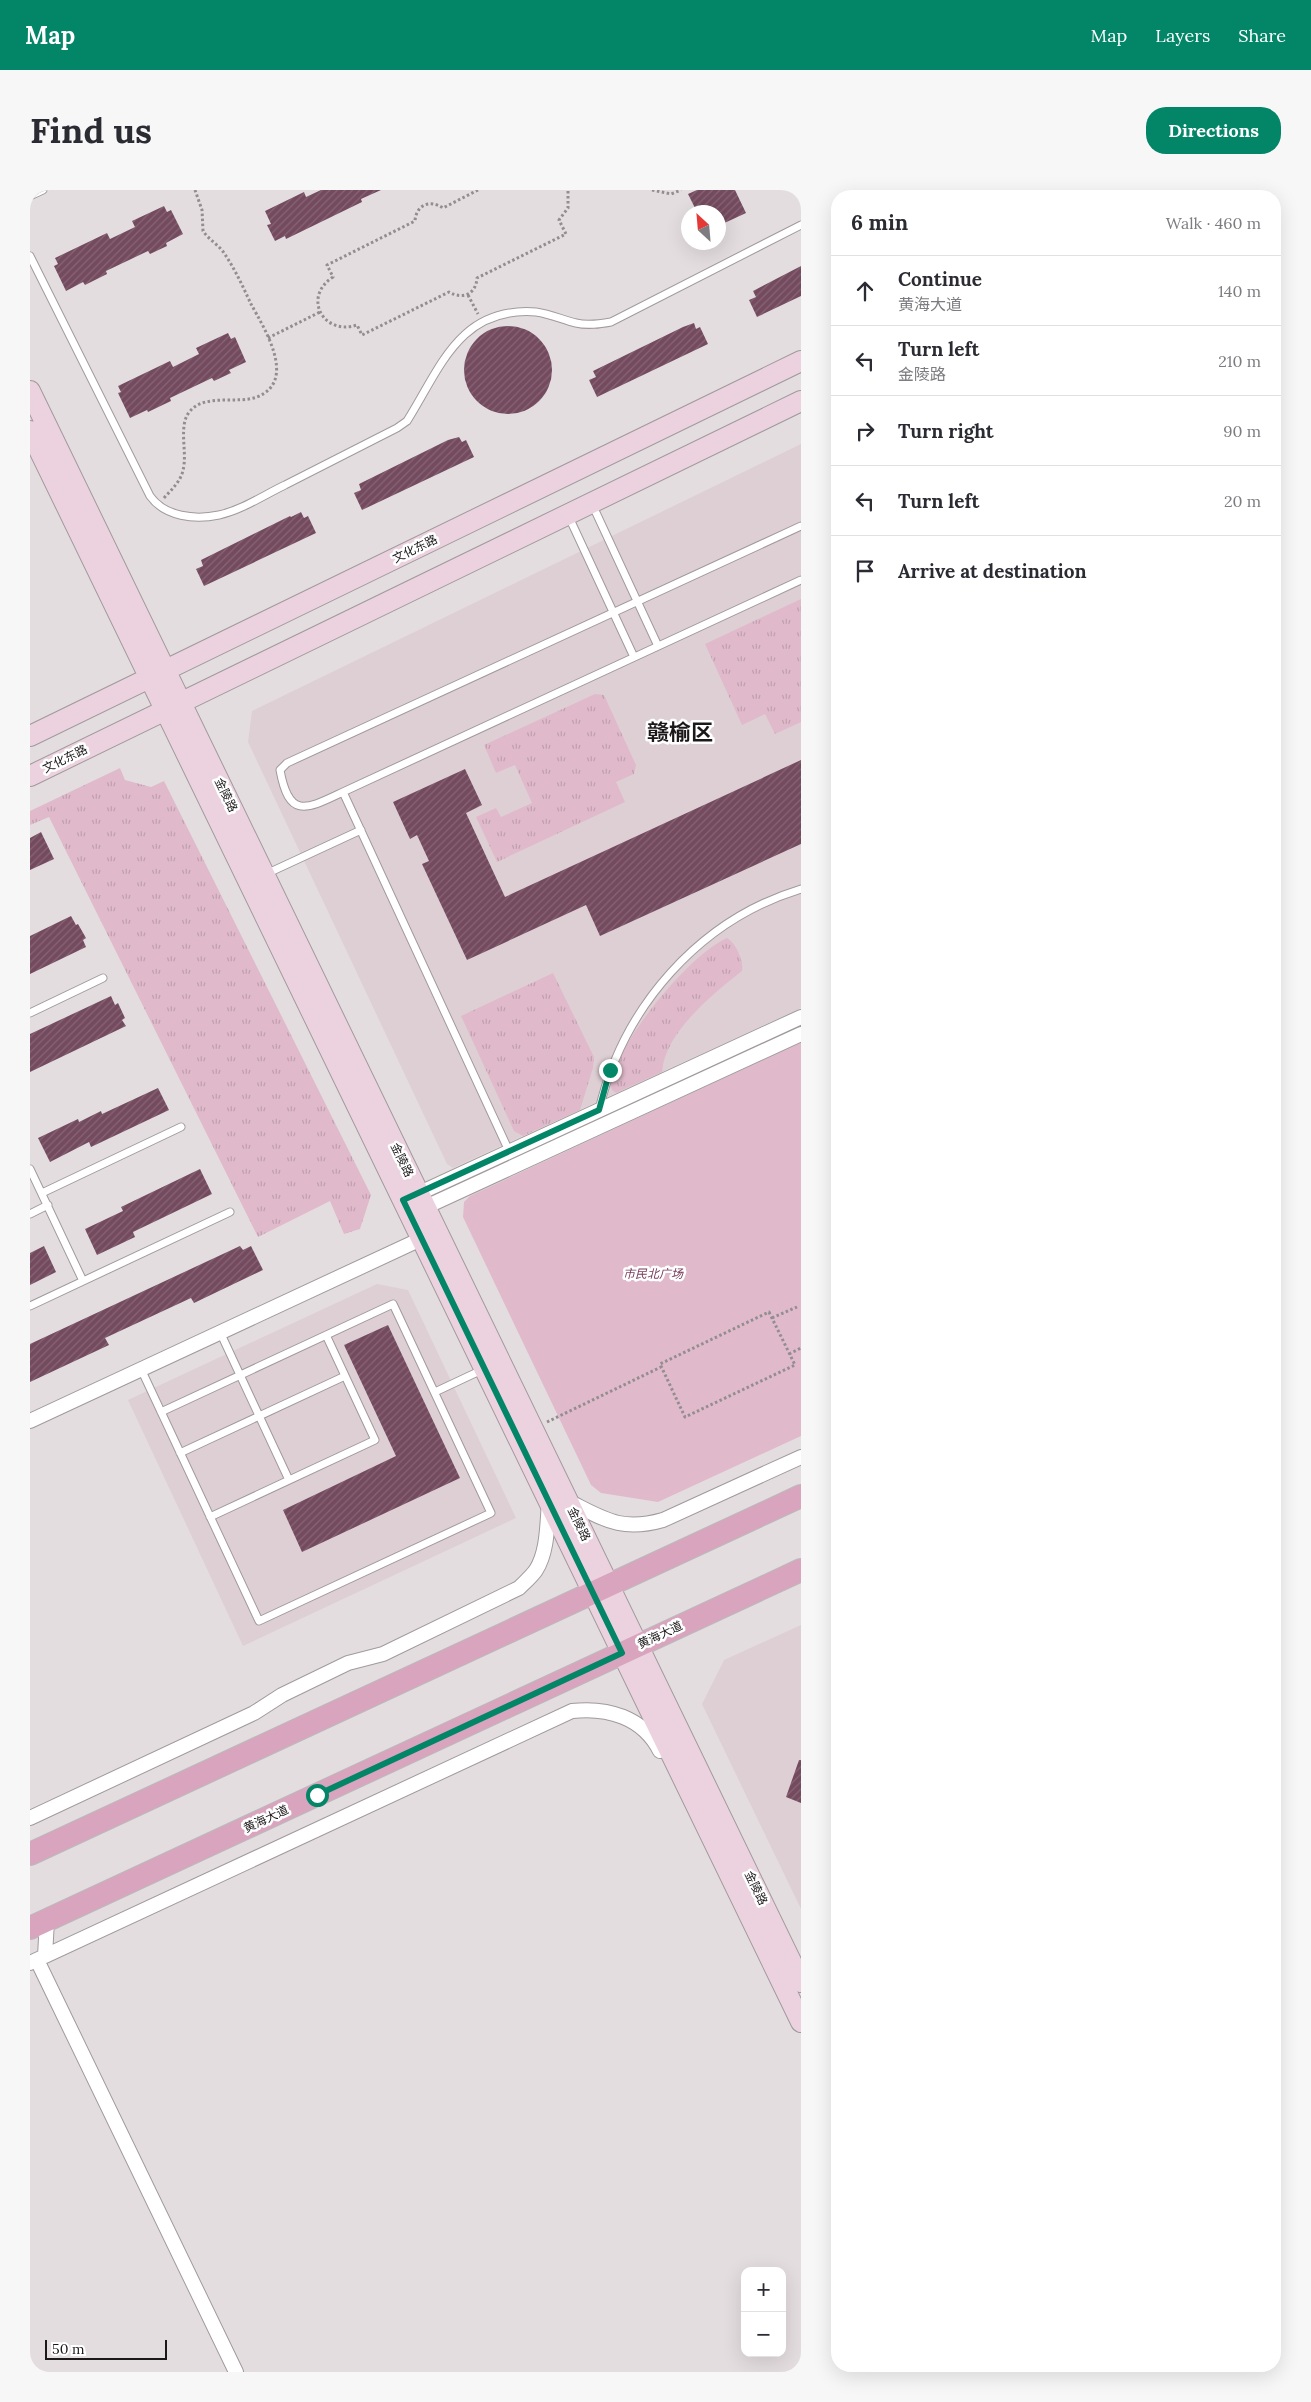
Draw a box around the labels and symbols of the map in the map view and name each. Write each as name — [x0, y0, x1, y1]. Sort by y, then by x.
north arrow — [681, 205, 726, 250]
street label: 文化东路 — [390, 531, 440, 566]
district label: 赣榆区 — [647, 718, 713, 746]
street label: 文化东路 — [40, 741, 90, 776]
street label: 金陵路 — [212, 775, 241, 814]
route end — [599, 1059, 622, 1082]
street label: 金陵路 — [388, 1140, 417, 1179]
park label: 市民北广场 — [623, 1266, 684, 1281]
street label: 金陵路 — [565, 1504, 594, 1543]
street label: 黄海大道 — [635, 1618, 685, 1651]
route start — [306, 1784, 329, 1807]
street label: 黄海大道 — [241, 1802, 291, 1835]
street label: 金陵路 — [742, 1868, 771, 1907]
scale bar — [45, 2337, 168, 2360]

